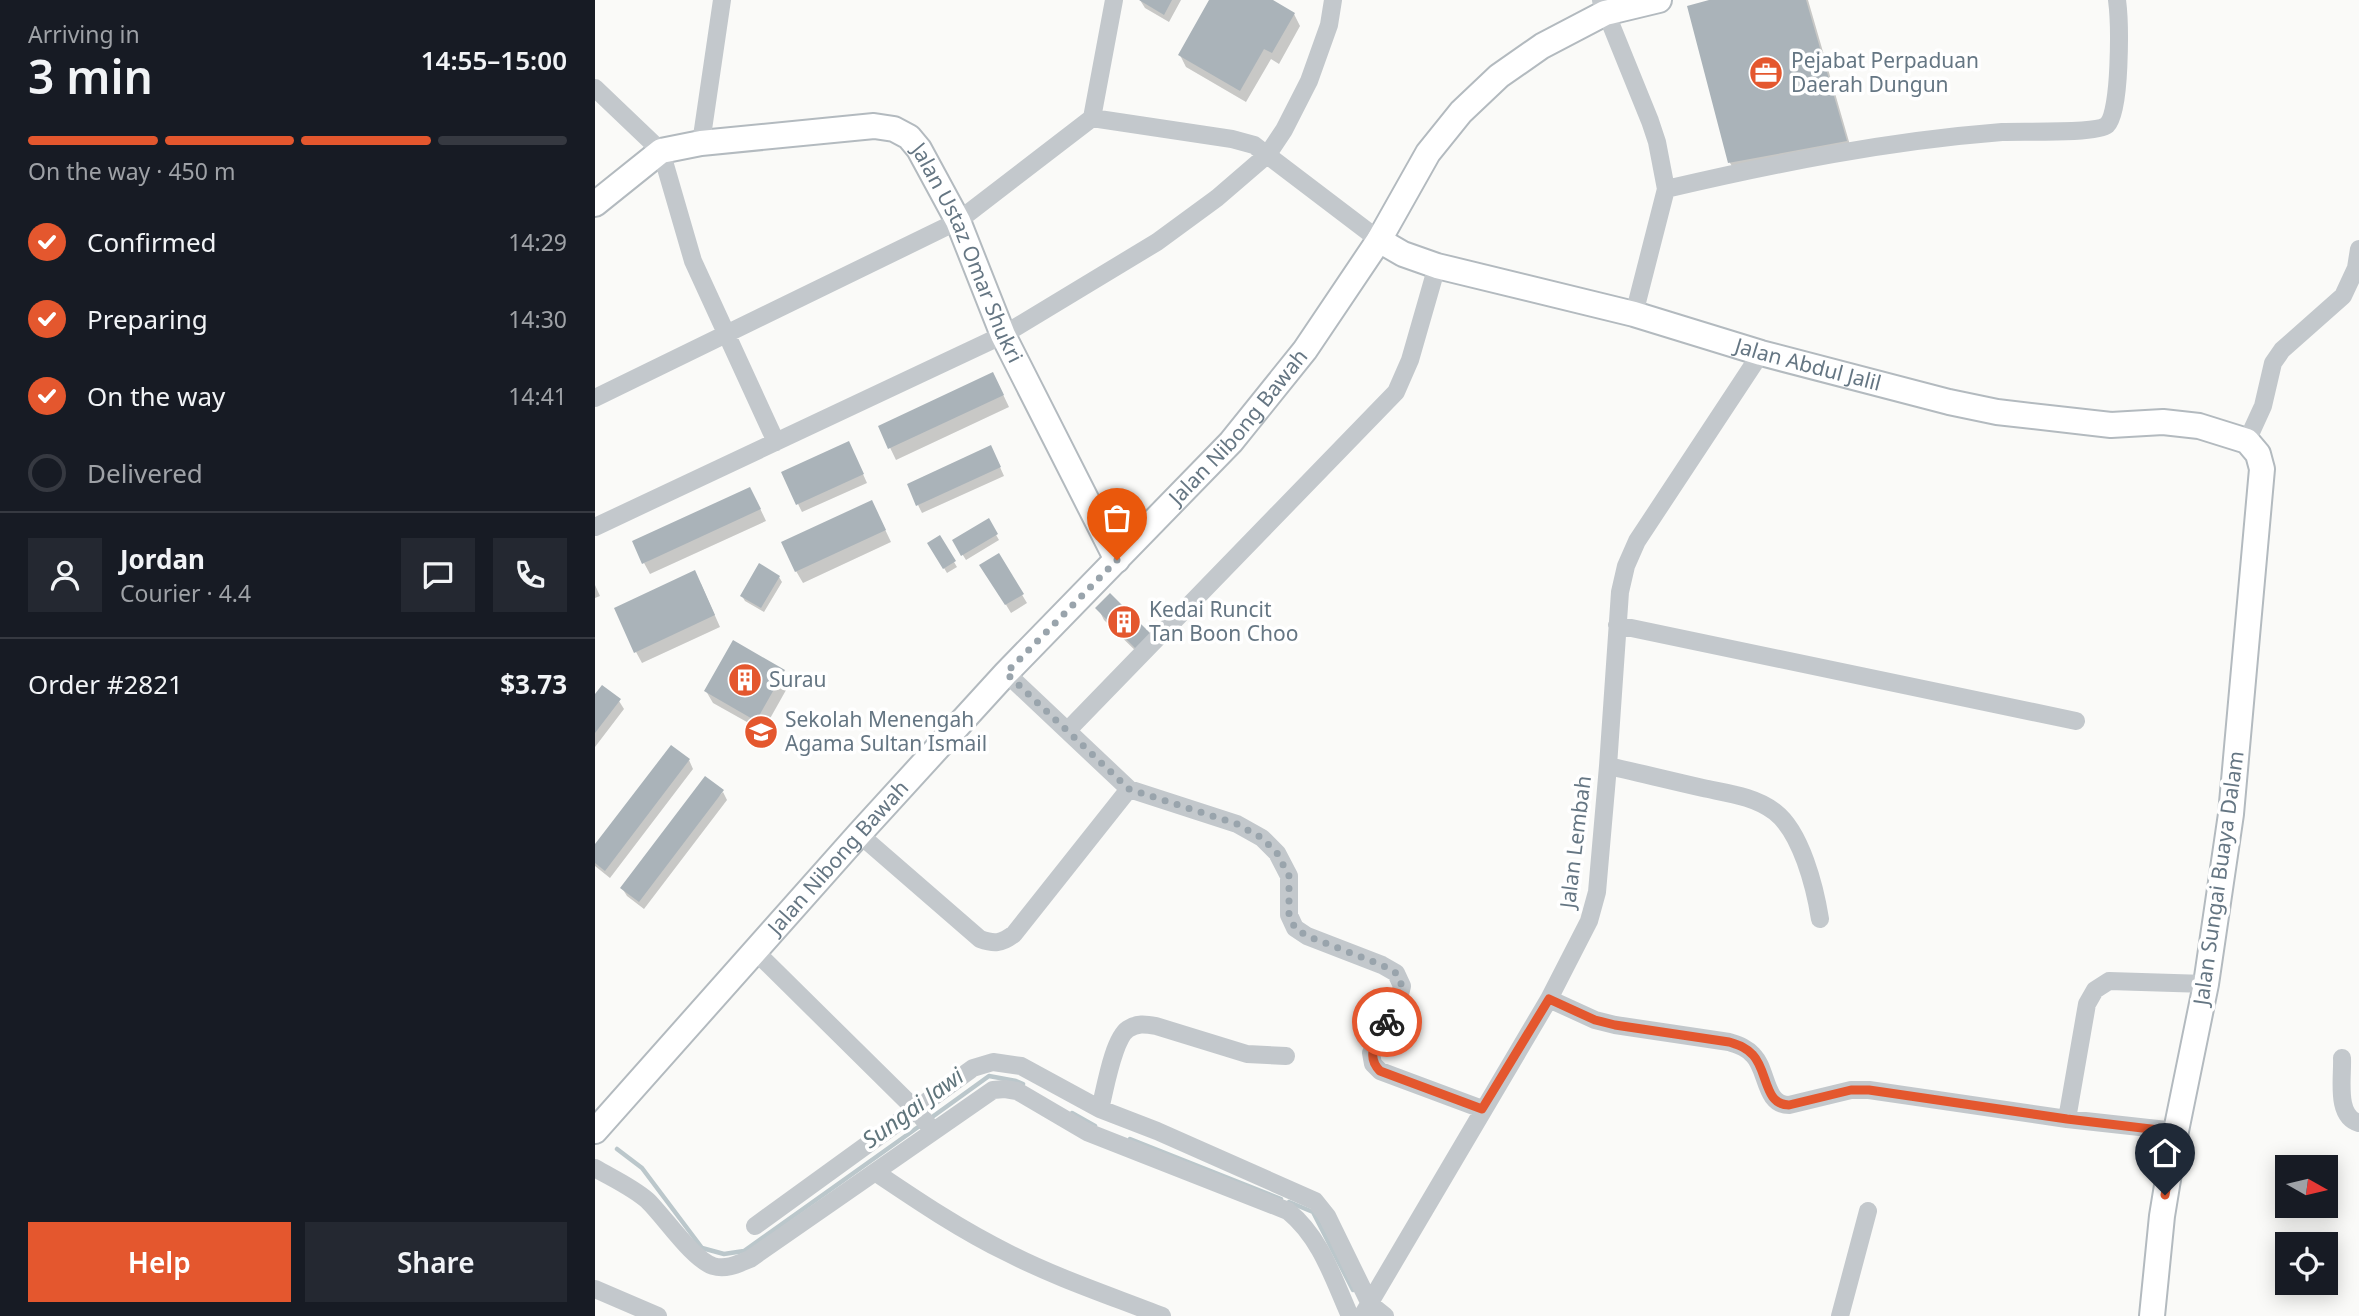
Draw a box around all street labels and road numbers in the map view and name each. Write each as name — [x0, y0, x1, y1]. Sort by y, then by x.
street label: Jalan Ustaz Omar Shukri — [905, 135, 1030, 367]
street label: Jalan Abdul Jalil — [1730, 330, 1884, 397]
street label: Jalan Nibong Bawah — [1161, 343, 1313, 512]
street label: Jalan Sungai Buaya Dalam — [2186, 749, 2250, 1009]
street label: Jalan Nibong Bawah — [760, 774, 914, 942]
street label: Jalan Lembah — [1553, 774, 1597, 912]

